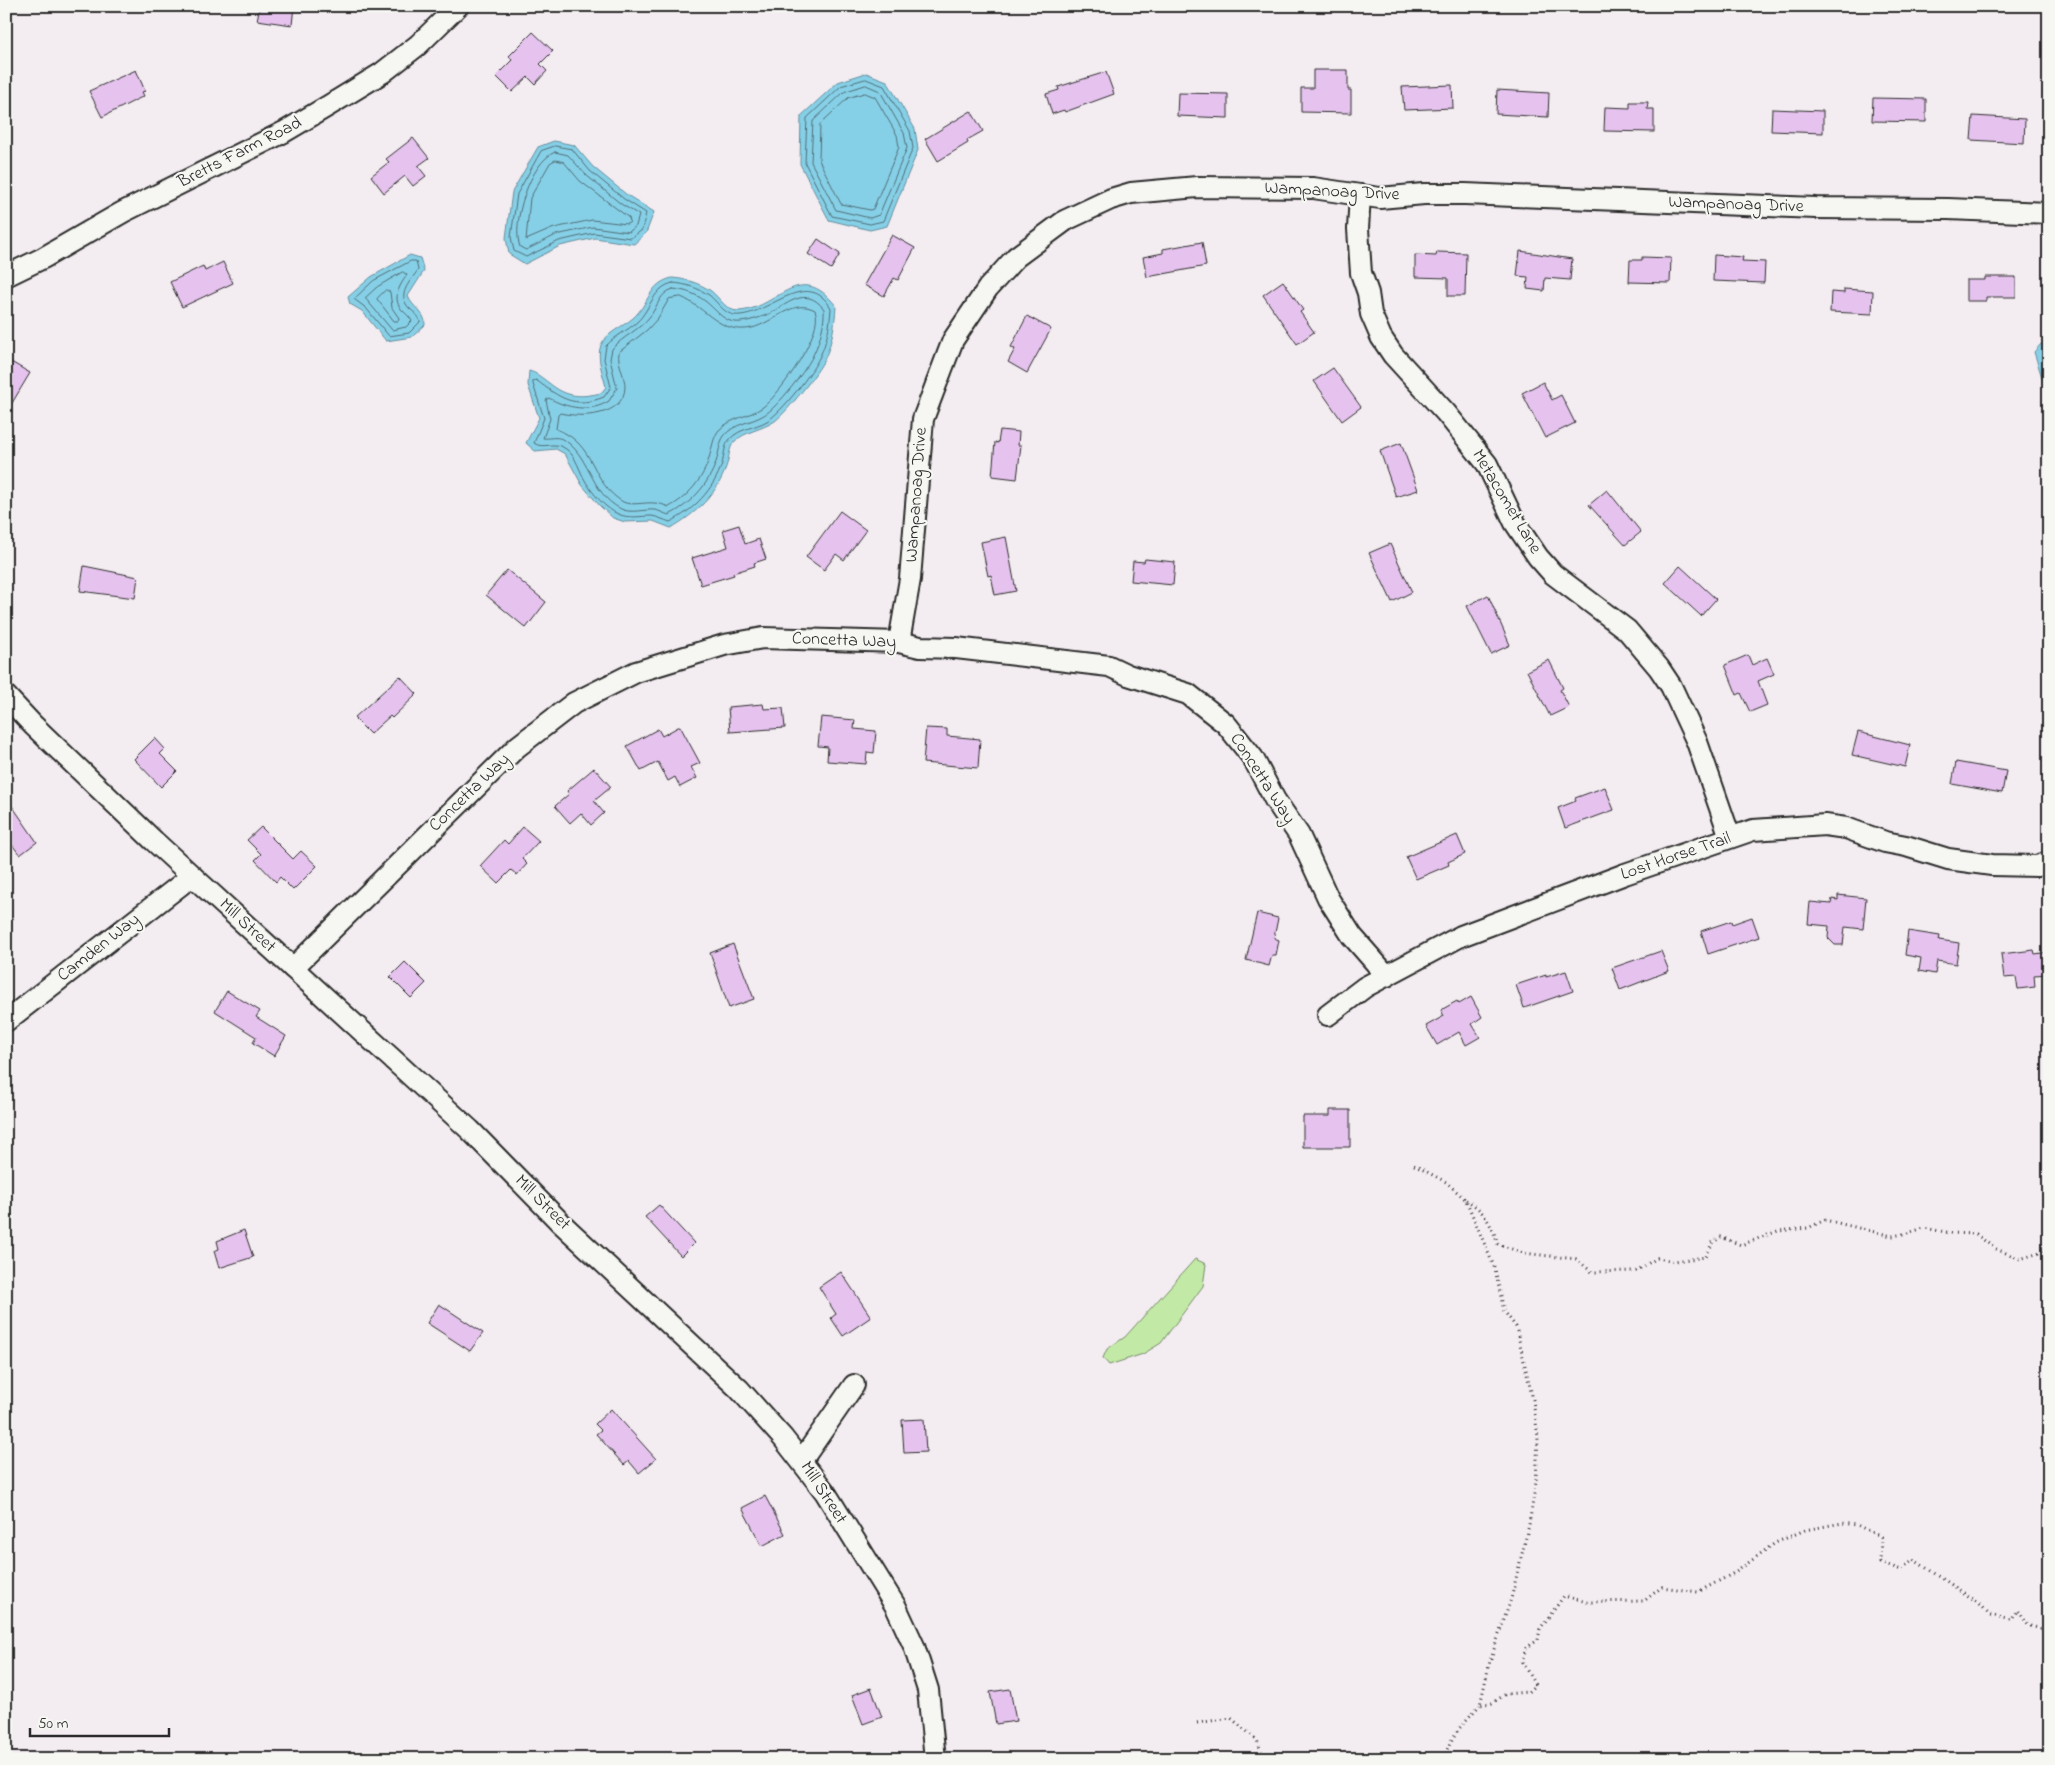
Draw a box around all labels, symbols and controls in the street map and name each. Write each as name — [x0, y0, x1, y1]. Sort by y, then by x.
street label: Bretts Farm Road — [173, 111, 307, 196]
street label: Wampanoag Drive — [1264, 175, 1401, 210]
street label: Wampanoag Drive — [1668, 190, 1805, 221]
street label: Wampanoag Drive — [899, 426, 936, 563]
street label: Metacomet Lane — [1464, 445, 1548, 560]
street label: Concetta Way — [791, 626, 897, 656]
street label: Concetta Way — [1223, 728, 1301, 830]
street label: Concetta Way — [424, 747, 516, 839]
street label: Lost Horse Trail — [1618, 826, 1734, 888]
street label: Mill Street — [213, 893, 281, 959]
street label: Camden Way — [52, 907, 146, 989]
street label: Mill Street — [508, 1169, 576, 1237]
street label: Mill Street — [793, 1457, 853, 1529]
scale bar — [30, 1705, 169, 1737]
text: 50 m — [38, 1713, 69, 1735]

